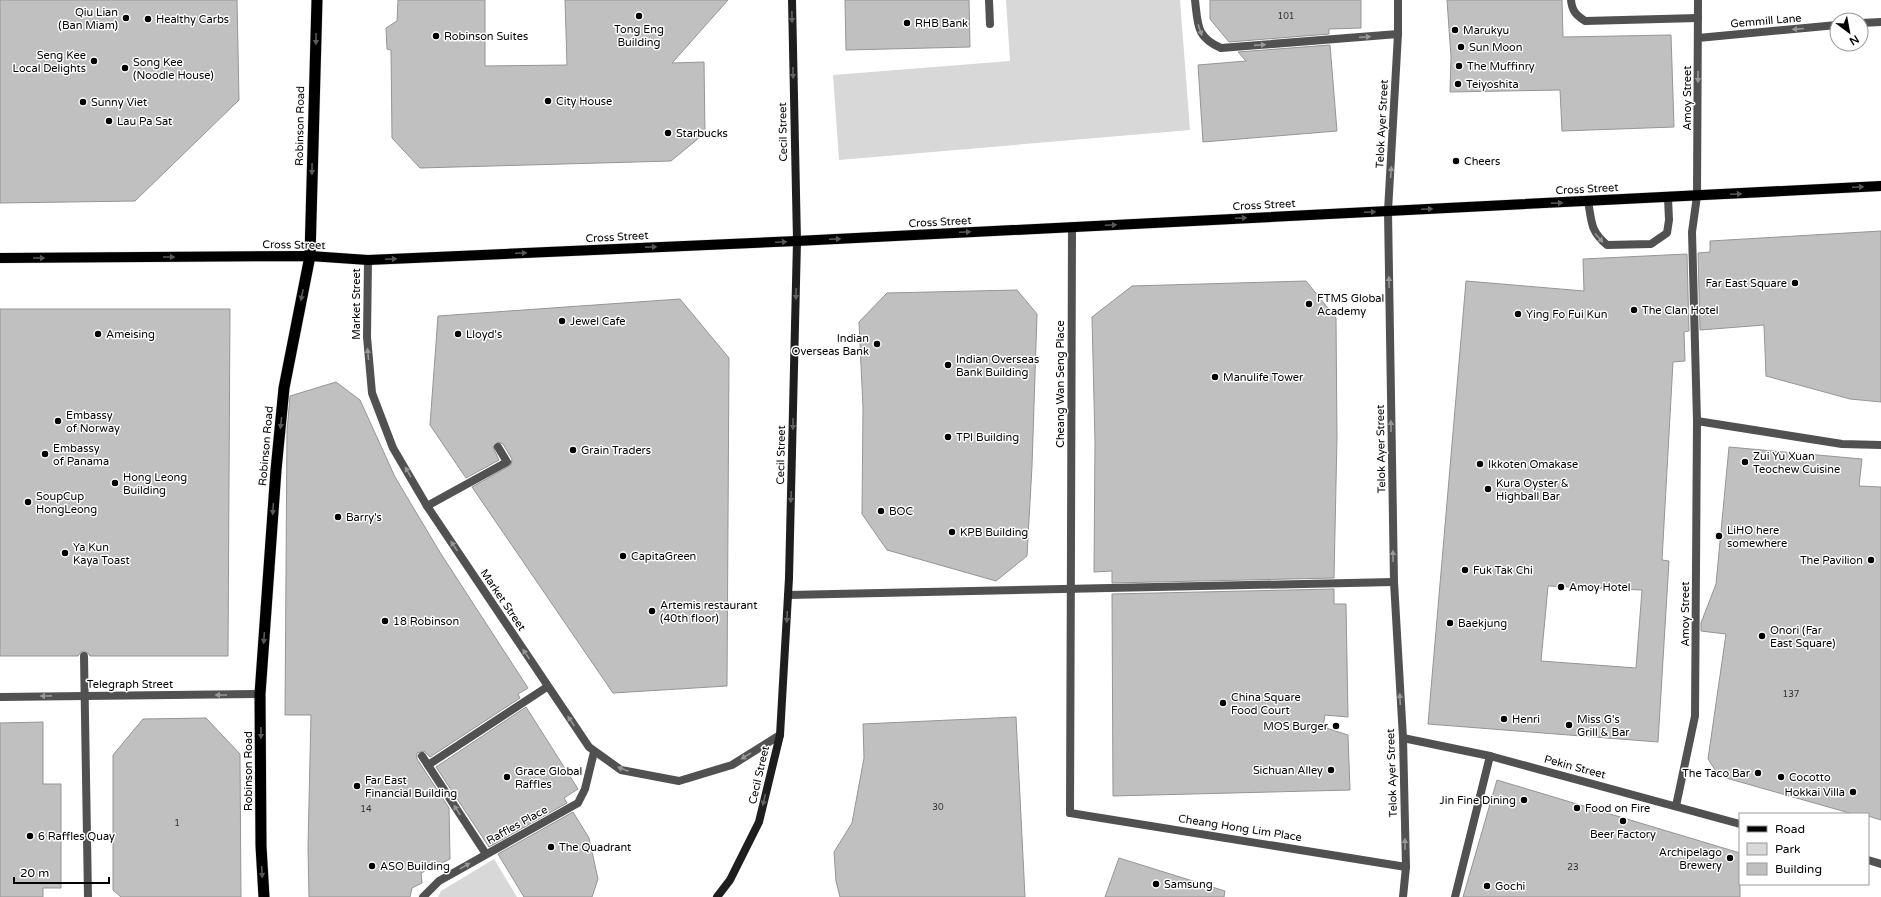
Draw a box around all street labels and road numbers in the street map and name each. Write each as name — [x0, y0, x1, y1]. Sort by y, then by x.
street label: Gemmill Lane — [1730, 11, 1802, 31]
street label: Amoy Street — [1681, 65, 1694, 131]
street label: Telok Ayer Street — [1373, 79, 1391, 169]
street label: Robinson Road — [293, 86, 307, 166]
street label: Cecil Street — [776, 102, 790, 162]
street label: Cross Street — [1555, 181, 1619, 197]
street label: Cross Street — [1232, 197, 1296, 213]
street label: Cross Street — [908, 214, 972, 230]
street label: Cross Street — [585, 229, 649, 245]
street label: Cross Street — [262, 238, 326, 252]
street label: Market Street — [350, 268, 363, 340]
street label: Cheang Wan Seng Place — [1054, 320, 1067, 448]
street label: Telok Ayer Street — [1374, 404, 1388, 494]
street label: Robinson Road — [256, 405, 276, 486]
street label: Cecil Street — [774, 425, 788, 485]
street label: Market Street — [478, 567, 528, 633]
street label: Amoy Street — [1679, 581, 1692, 647]
street label: Telegraph Street — [87, 678, 173, 691]
street label: Telok Ayer Street — [1384, 728, 1400, 818]
street label: Robinson Road — [242, 731, 255, 811]
street label: Cecil Street — [746, 745, 772, 805]
street label: Pekin Street — [1543, 753, 1607, 781]
street label: Raffles Place — [484, 803, 550, 847]
street label: Cheang Hong Lim Place — [1177, 812, 1303, 844]

